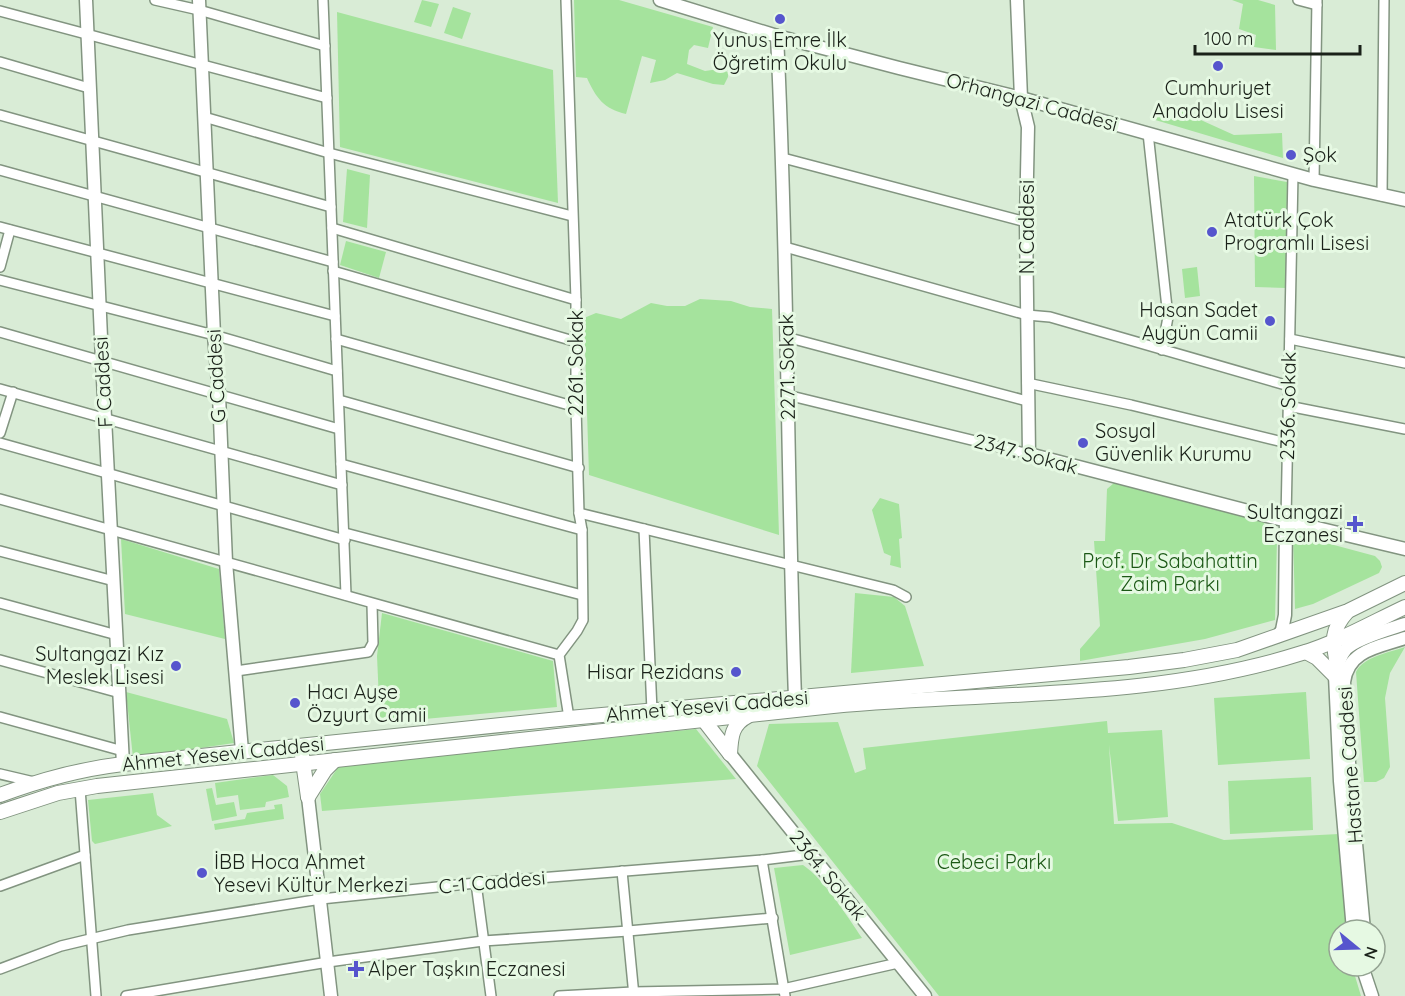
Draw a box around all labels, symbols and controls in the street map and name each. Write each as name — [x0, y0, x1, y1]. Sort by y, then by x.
marker: Yunus Emre İlk Öğretim Okulu — [773, 12, 787, 26]
scale bar — [1195, 18, 1360, 56]
place label: Yunus Emre İlk Öğretim Okulu — [713, 27, 847, 75]
text: 100 m — [1204, 27, 1253, 50]
marker: Cumhuriyet Anadolu Lisesi — [1211, 59, 1225, 73]
street label: Orhangazi Caddesi — [944, 67, 1120, 136]
place label: Cumhuriyet Anadolu Lisesi — [1152, 75, 1284, 123]
place label: Şok — [1303, 142, 1337, 167]
marker: Şok — [1284, 148, 1298, 162]
street label: N Caddesi — [1014, 180, 1039, 274]
place label: Atatürk Çok Programlı Lisesi — [1224, 207, 1369, 255]
marker: Atatürk Çok Programlı Lisesi — [1205, 225, 1219, 239]
place label: Hasan Sadet Aygün Camii — [1139, 297, 1258, 345]
street label: 2261. Sokak — [563, 310, 588, 416]
street label: 2271. Sokak — [773, 314, 800, 420]
marker: Hasan Sadet Aygün Camii — [1263, 314, 1277, 328]
street label: G Caddesi — [201, 329, 230, 423]
street label: F Caddesi — [88, 336, 117, 428]
street label: 2336. Sokak — [1274, 351, 1301, 461]
place label: Sosyal Güvenlik Kurumu — [1095, 418, 1252, 466]
street label: 2347. Sokak — [972, 428, 1081, 479]
marker: Sosyal Güvenlik Kurumu — [1076, 436, 1090, 450]
place label: Sultangazi Eczanesi — [1247, 499, 1343, 547]
marker: Sultangazi Eczanesi — [1348, 517, 1362, 531]
park label: Prof. Dr Sabahattin Zaim Parkı — [1082, 548, 1258, 596]
place label: Sultangazi Kız Meslek Lisesi — [35, 641, 164, 689]
marker: Sultangazi Kız Meslek Lisesi — [169, 659, 183, 673]
place label: Hisar Rezidans — [587, 659, 724, 684]
marker: Hisar Rezidans — [729, 665, 743, 679]
place label: Hacı Ayşe Özyurt Camii — [307, 679, 427, 727]
street label: Ahmet Yesevi Caddesi — [605, 684, 809, 727]
street label: Hastane Caddesi — [1332, 686, 1367, 844]
marker: Hacı Ayşe Özyurt Camii — [288, 696, 302, 710]
street label: Ahmet Yesevi Caddesi — [121, 730, 325, 777]
street label: 2364. Sokak — [784, 824, 872, 925]
place label: İBB Hoca Ahmet Yesevi Kültür Merkezi — [214, 849, 408, 897]
park label: Cebeci Parkı — [937, 849, 1051, 874]
street label: C-1 Caddesi — [437, 864, 546, 899]
marker: İBB Hoca Ahmet Yesevi Kültür Merkezi — [195, 866, 209, 880]
north arrow — [1327, 918, 1387, 978]
text: N — [1360, 944, 1383, 962]
place label: Alper Taşkın Eczanesi — [368, 956, 566, 981]
marker: Alper Taşkın Eczanesi — [349, 962, 363, 976]

